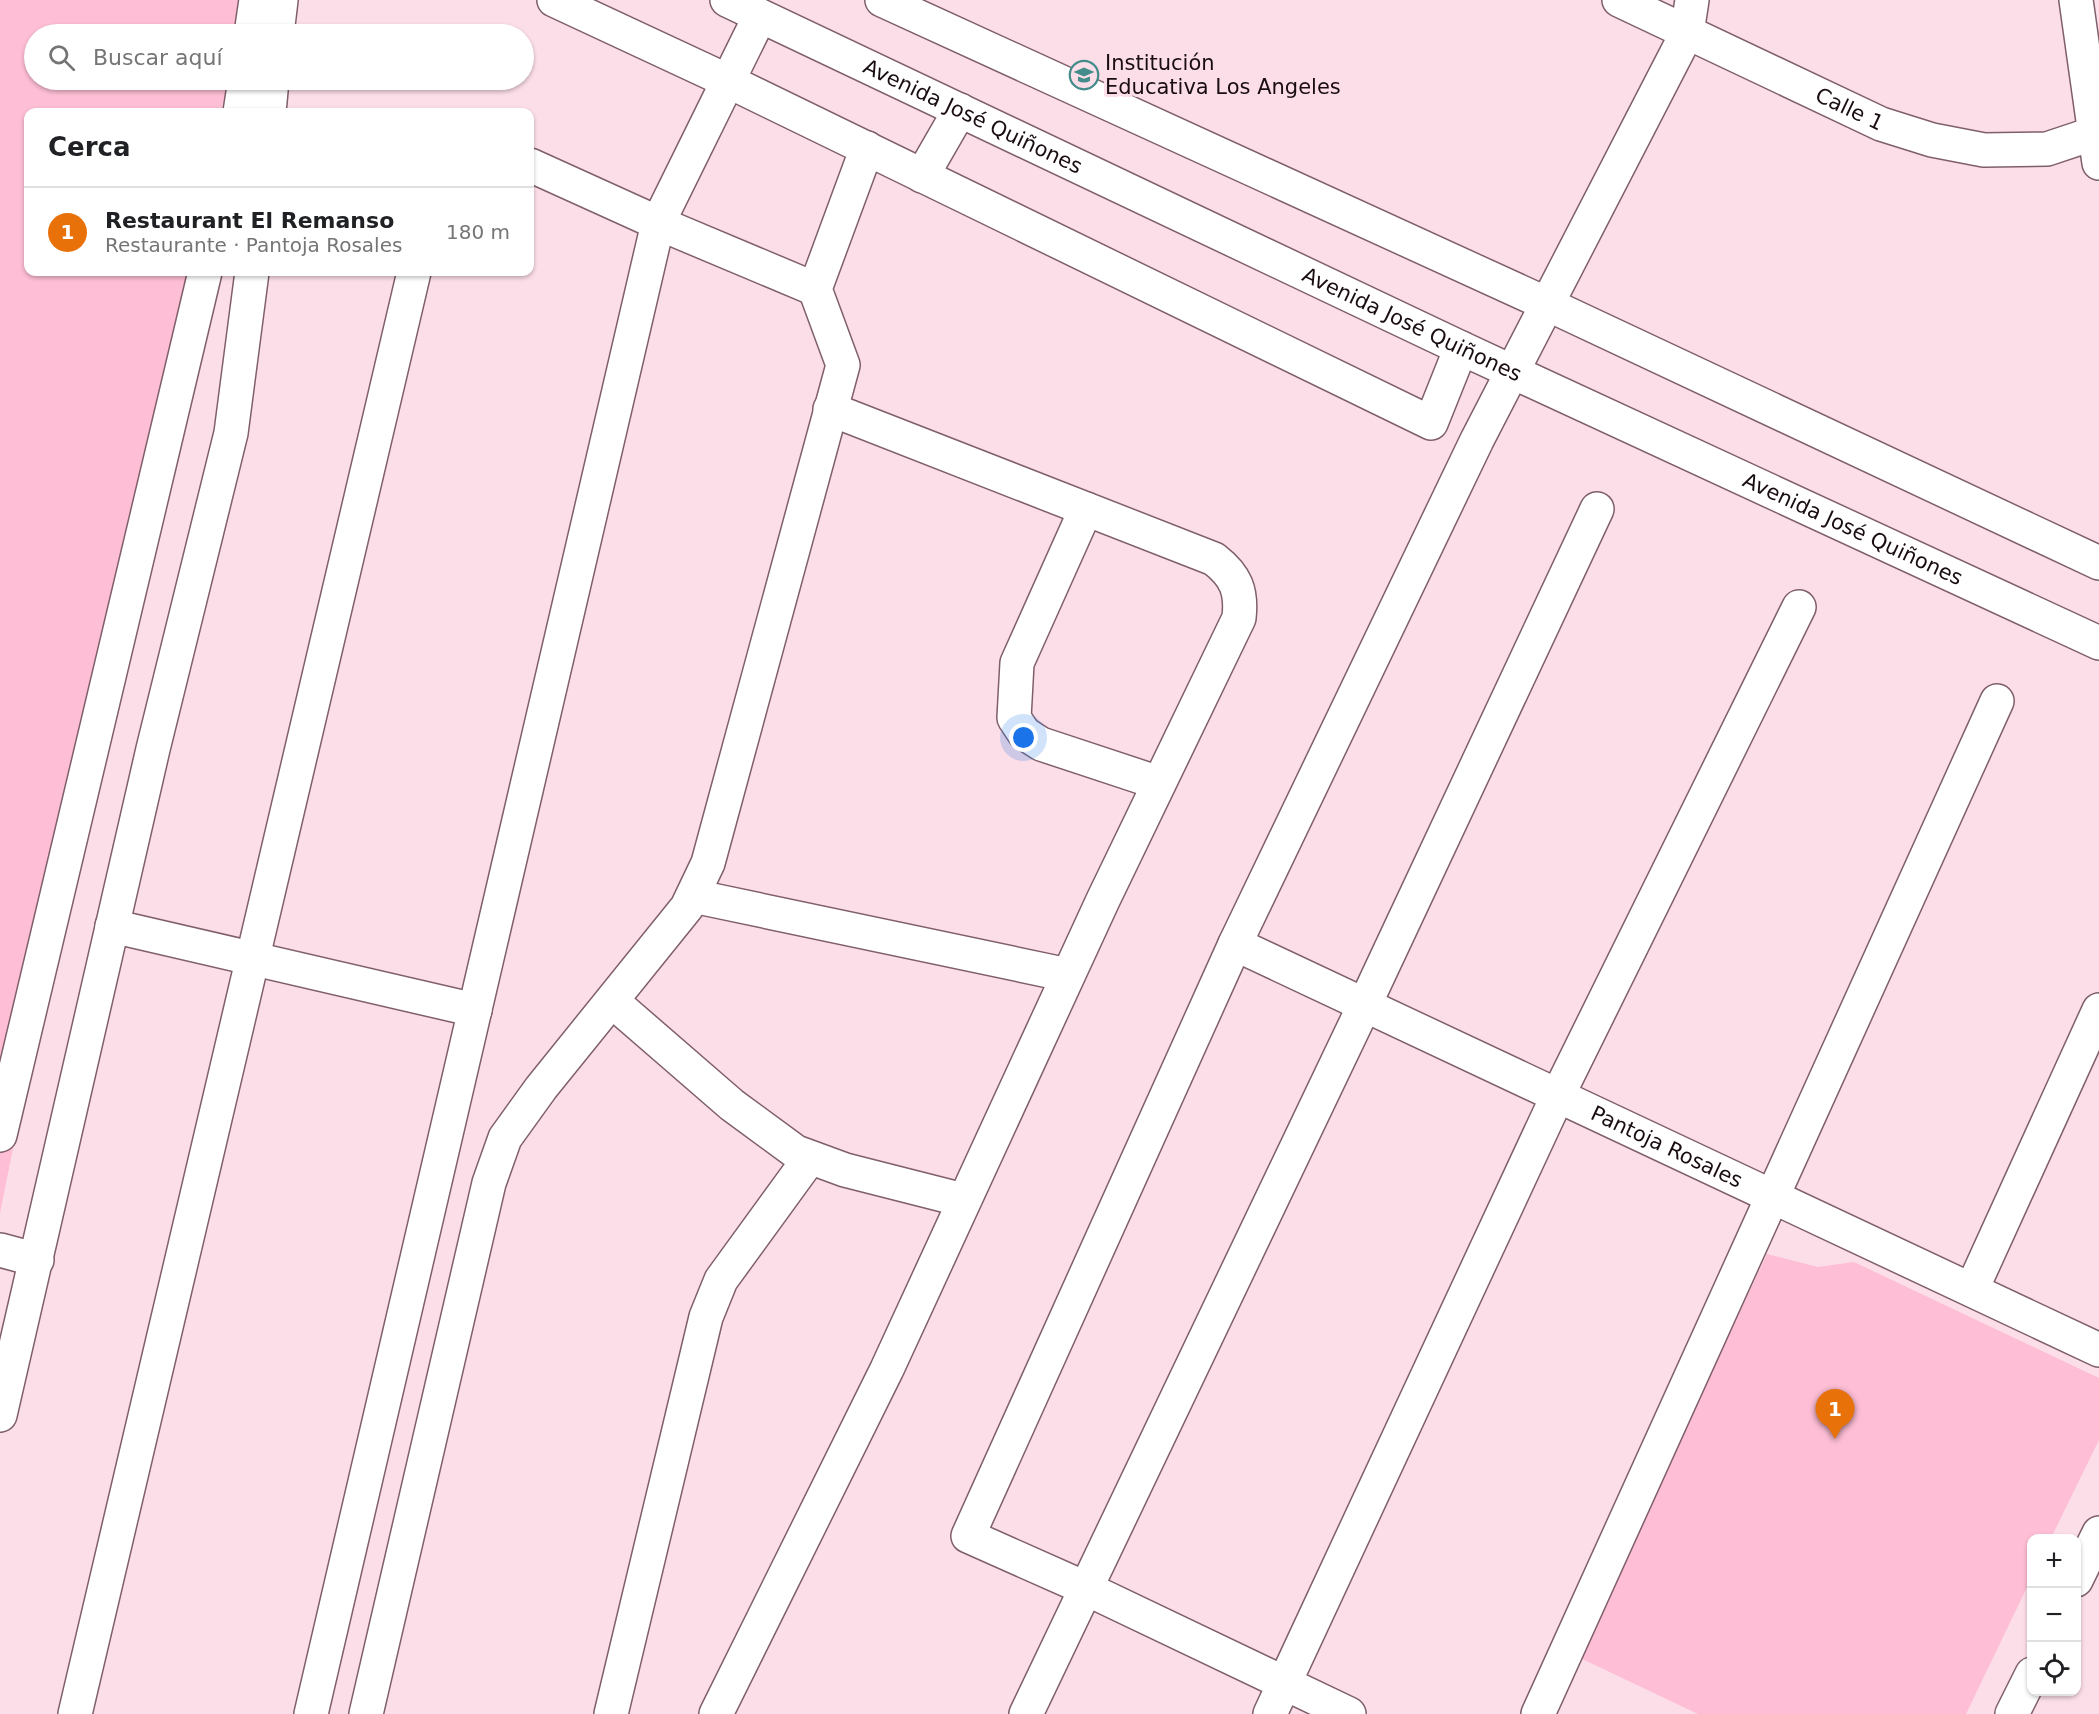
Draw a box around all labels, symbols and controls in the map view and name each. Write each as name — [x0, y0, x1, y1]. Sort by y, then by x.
search box — [24, 24, 534, 90]
icon: search — [45, 41, 78, 74]
text: Buscar aquí — [93, 45, 223, 70]
place label: Institución Educativa Los Angeles — [1105, 51, 1341, 99]
street label: Avenida José Quiñones — [860, 54, 1086, 179]
school or university icon: Institución Educativa Los Angeles — [1068, 59, 1100, 91]
street label: Calle 1 — [1812, 83, 1887, 135]
text: Cerca — [48, 132, 131, 162]
text: Restaurant El Remanso — [105, 208, 394, 233]
text: 1 — [61, 220, 74, 244]
text: 180 m — [446, 220, 510, 244]
text: Restaurante · Pantoja Rosales — [105, 233, 402, 257]
street label: Avenida José Quiñones — [1299, 263, 1525, 386]
street label: Avenida José Quiñones — [1739, 468, 1966, 590]
your location — [1009, 723, 1038, 752]
street label: Pantoja Rosales — [1587, 1101, 1746, 1193]
pin: 1 — [1816, 1390, 1854, 1439]
map controls — [2027, 1534, 2081, 1696]
button: + — [2027, 1534, 2081, 1588]
button: − — [2027, 1588, 2081, 1642]
button: locate — [2027, 1642, 2081, 1696]

